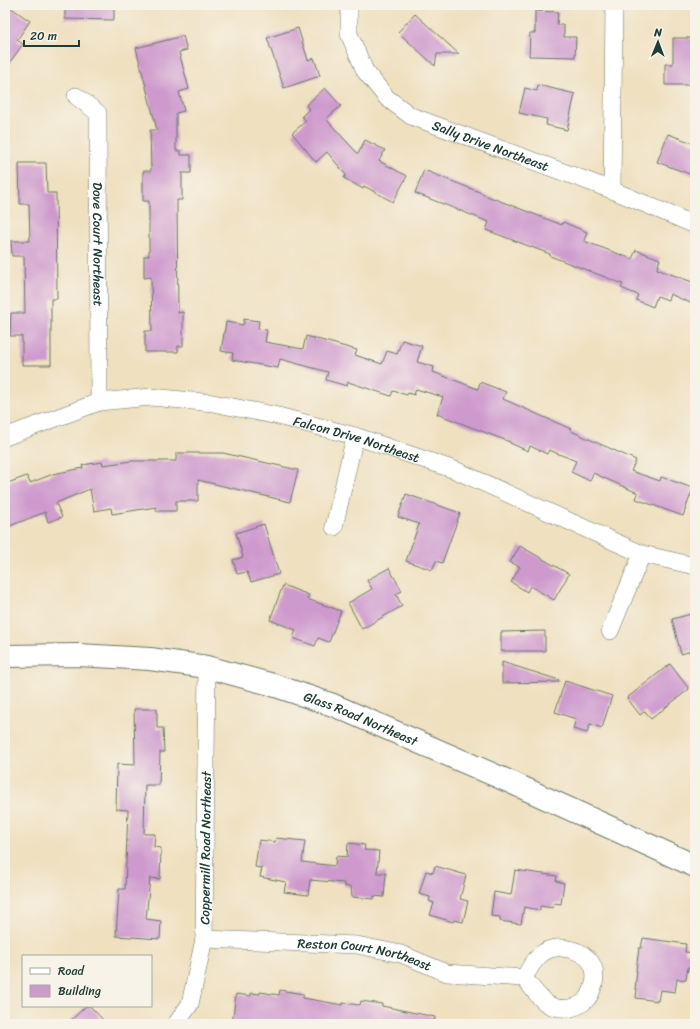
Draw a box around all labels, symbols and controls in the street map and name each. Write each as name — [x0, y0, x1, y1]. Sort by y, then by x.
scale bar — [24, 22, 79, 48]
north arrow — [638, 22, 678, 62]
text: N — [653, 23, 663, 42]
text: 20 m — [30, 25, 57, 47]
street label: Sally Drive Northeast — [429, 114, 552, 178]
street label: Dove Court Northeast — [86, 182, 110, 307]
street label: Falcon Drive Northeast — [291, 409, 423, 469]
street label: Glass Road Northeast — [300, 685, 422, 753]
street label: Coppermill Road Northeast — [193, 770, 218, 925]
street label: Reston Court Northeast — [297, 932, 435, 978]
legend — [22, 955, 152, 1007]
text: Road — [58, 960, 85, 982]
text: Building — [58, 980, 101, 1002]

